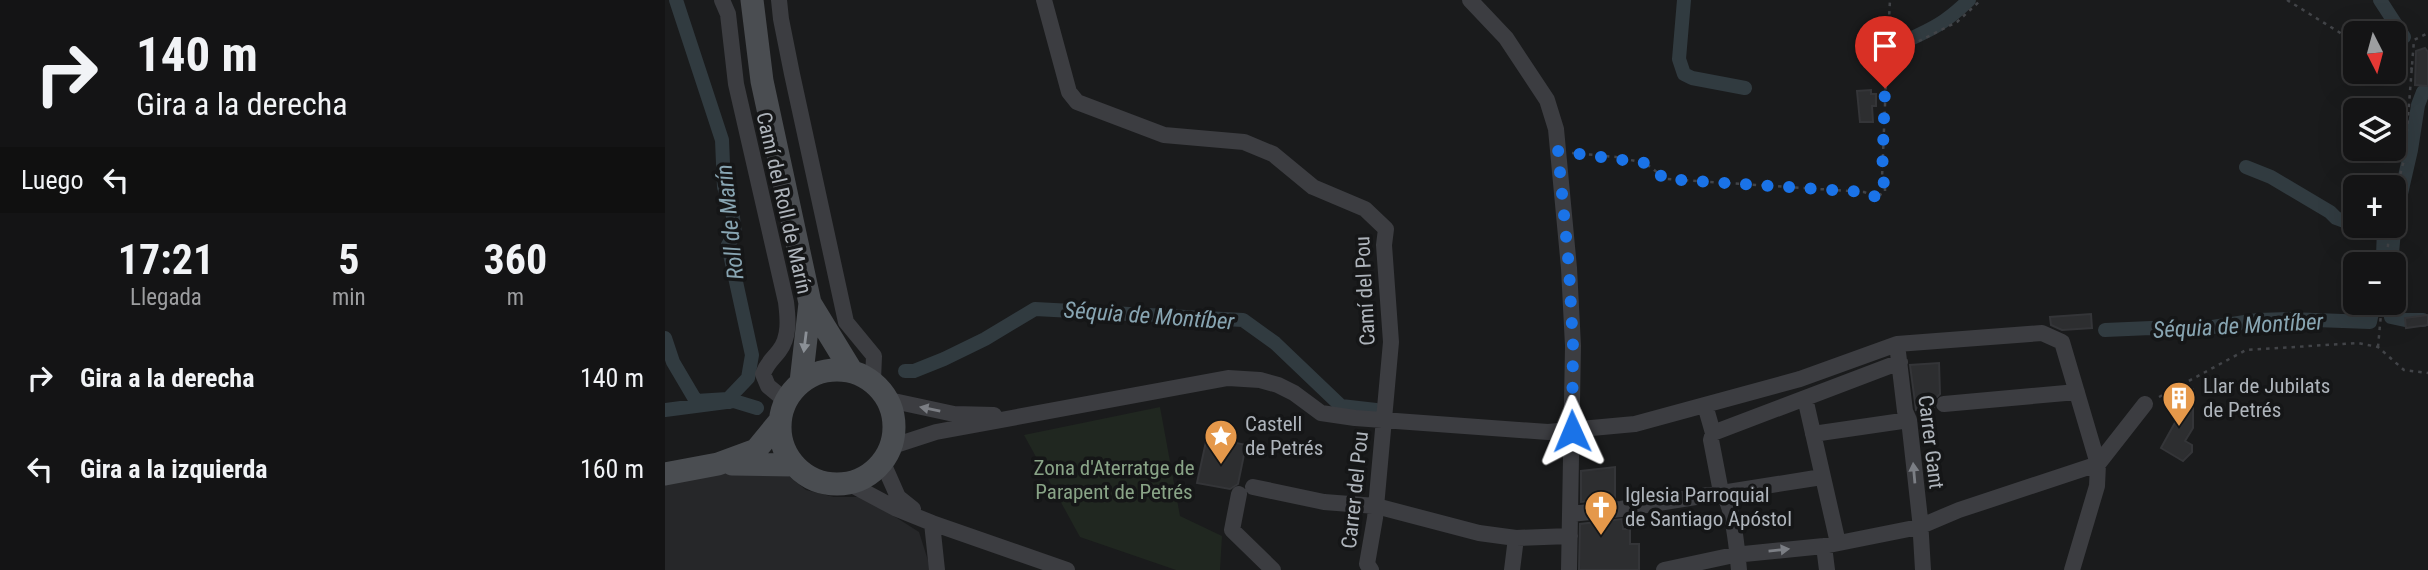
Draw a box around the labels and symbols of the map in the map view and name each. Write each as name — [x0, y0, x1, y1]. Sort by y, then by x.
pin — [1855, 16, 1915, 88]
north arrow — [2343, 21, 2406, 84]
street label: Camí del Roll de Marín — [751, 110, 817, 296]
water label: Roll de Marín — [711, 163, 749, 281]
street label: Camí del Pou — [1350, 236, 1380, 346]
water label: Séquia de Montíber — [1063, 297, 1236, 336]
water label: Séquia de Montíber — [2152, 308, 2325, 344]
one-way arrow — [800, 332, 811, 354]
place label: Llar de Jubilats de Petrés — [2203, 374, 2330, 422]
building icon: Llar de Jubilats de Petrés — [2160, 379, 2198, 428]
position arrow — [1535, 394, 1609, 468]
street label: Carrer Gant — [1913, 394, 1949, 490]
one-way arrow — [919, 403, 941, 414]
place label: Castell de Petrés — [1245, 412, 1323, 460]
place icon: Castell de Petrés — [1202, 417, 1240, 466]
street label: Carrer del Pou — [1337, 430, 1373, 550]
park label: Zona d'Aterratge de Parapent de Petrés — [1033, 456, 1195, 504]
one-way arrow — [1908, 462, 1919, 484]
place label: Iglesia Parroquial de Santiago Apóstol — [1625, 483, 1792, 531]
church icon: Iglesia Parroquial de Santiago Apóstol — [1582, 488, 1620, 537]
one-way arrow — [1769, 545, 1791, 556]

